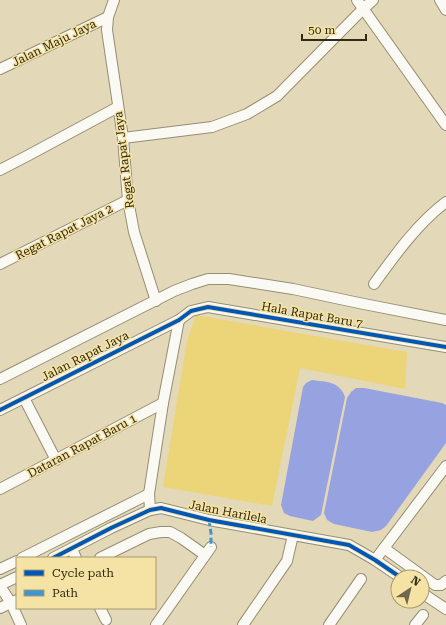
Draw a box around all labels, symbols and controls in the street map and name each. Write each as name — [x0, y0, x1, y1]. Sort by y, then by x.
street label: Jalan Maju Jaya — [10, 16, 99, 69]
scale bar — [302, 16, 366, 42]
text: 50 m — [308, 23, 335, 37]
street label: Regat Rapat Jaya — [111, 110, 137, 209]
street label: Regat Rapat Jaya 2 — [13, 201, 115, 263]
street label: Hala Rapat Baru 7 — [260, 299, 364, 331]
street label: Jalan Rapat Jaya — [39, 328, 132, 384]
street label: Dataran Rapat Baru 1 — [25, 411, 139, 481]
street label: Jalan Harilela — [188, 498, 269, 527]
legend — [16, 557, 156, 609]
text: Cycle path — [52, 566, 114, 580]
north arrow — [390, 569, 430, 609]
text: N — [408, 573, 423, 589]
text: Path — [52, 586, 78, 600]

